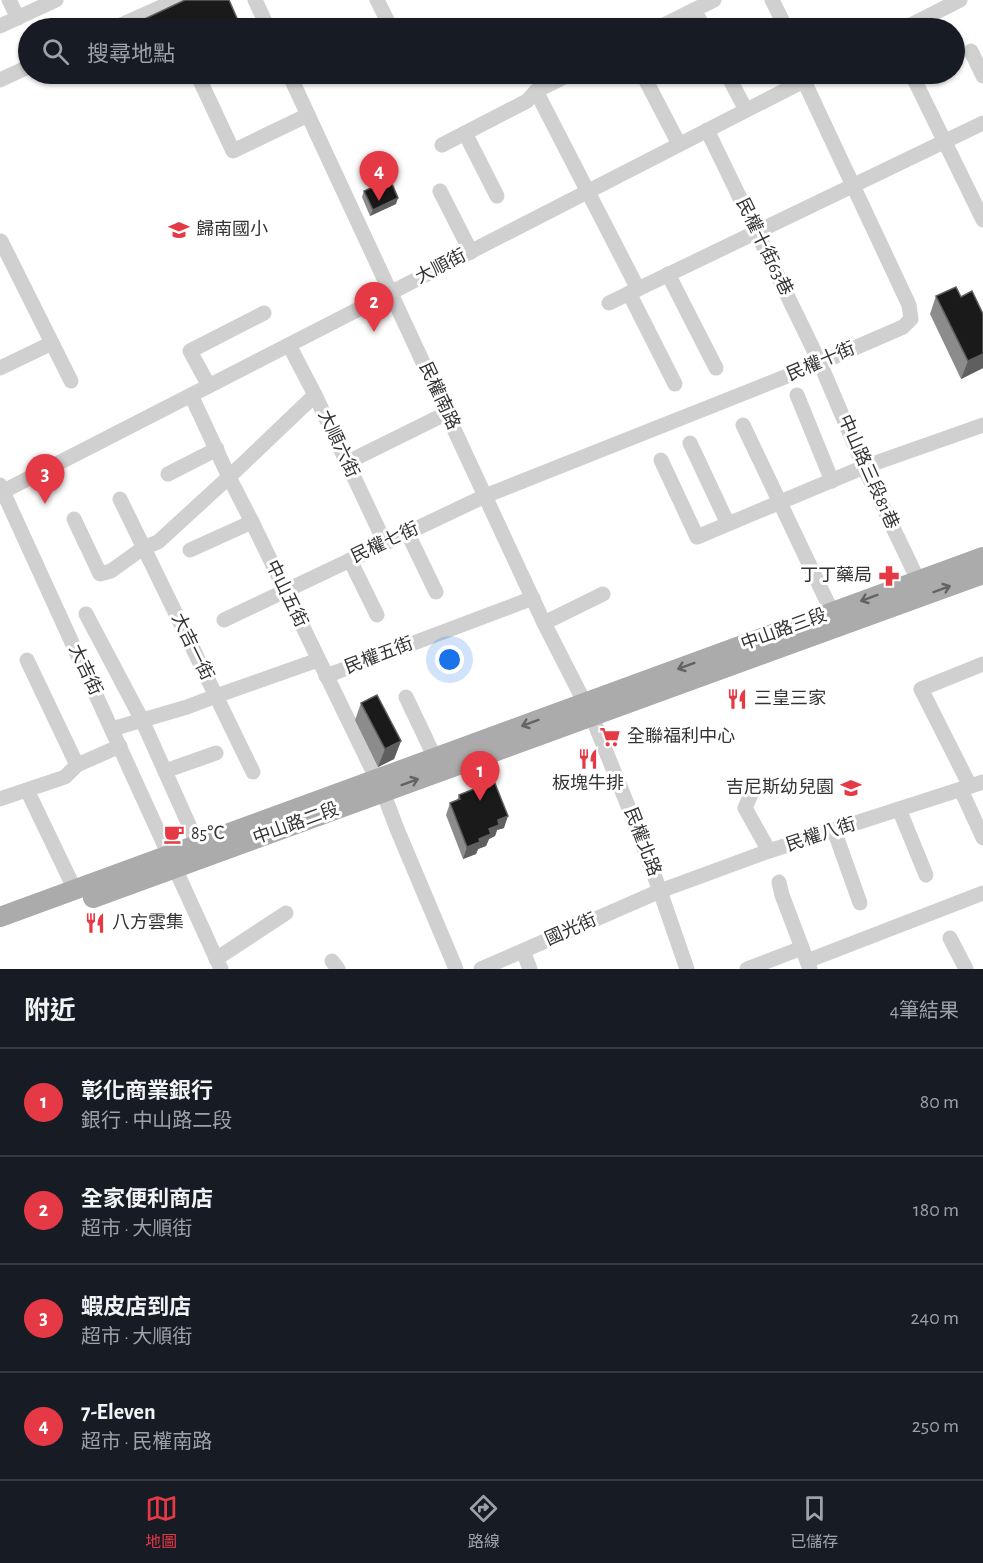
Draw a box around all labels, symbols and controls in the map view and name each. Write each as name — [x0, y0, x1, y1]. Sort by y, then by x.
search box — [18, 18, 965, 84]
icon: search — [39, 35, 72, 68]
text: 搜尋地點 — [87, 43, 175, 65]
pin: 4 — [360, 152, 398, 201]
street label: 民權十街63巷 — [733, 195, 797, 299]
school or university icon: 歸南國小 — [167, 218, 191, 242]
place label: 歸南國小 — [196, 219, 268, 239]
street label: 大順街 — [412, 245, 469, 287]
pin: 2 — [354, 282, 394, 332]
street label: 民權十街 — [784, 338, 858, 384]
street label: 民權南路 — [416, 359, 464, 432]
street label: 大順六街 — [315, 407, 363, 480]
street label: 中山路三段81巷 — [835, 411, 903, 532]
pin: 3 — [26, 454, 64, 504]
street label: 民權七街 — [348, 518, 421, 566]
street label: 中山五街 — [262, 557, 312, 630]
pharmacy icon: 丁丁藥局 — [877, 564, 901, 588]
place label: 丁丁藥局 — [800, 565, 872, 585]
one-way arrow — [932, 583, 951, 594]
one-way arrow — [860, 594, 879, 605]
street label: 中山路三段 — [738, 604, 829, 654]
street label: 大吉一街 — [168, 610, 218, 683]
street label: 民權五街 — [341, 633, 416, 677]
street label: 大吉街 — [65, 641, 106, 698]
your location — [435, 645, 464, 674]
one-way arrow — [677, 661, 696, 672]
restaurant icon: 三皇三家 — [725, 687, 749, 711]
place label: 三皇三家 — [754, 688, 826, 708]
one-way arrow — [521, 719, 540, 730]
supermarket icon: 全聯福利中心 — [598, 725, 622, 749]
place label: 全聯福利中心 — [627, 726, 735, 746]
restaurant icon: 板塊牛排 — [576, 747, 600, 771]
pin: 1 — [460, 752, 500, 801]
place label: 板塊牛排 — [552, 773, 624, 793]
one-way arrow — [401, 776, 419, 787]
school or university icon: 吉尼斯幼兒園 — [839, 776, 863, 800]
place label: 吉尼斯幼兒園 — [726, 777, 834, 797]
street label: 中山路二段 — [250, 798, 341, 848]
street label: 民權北路 — [621, 804, 665, 879]
street label: 民權八街 — [783, 813, 858, 855]
cafe icon: 85℃ — [162, 822, 186, 846]
place label: 85℃ — [191, 825, 225, 843]
street label: 國光街 — [542, 909, 599, 949]
restaurant icon: 八方雲集 — [83, 911, 107, 935]
place label: 八方雲集 — [112, 912, 184, 932]
text: 附近 — [24, 998, 76, 1024]
text: 4筆結果 — [889, 1001, 959, 1021]
text: 彰化商業銀行 — [81, 1080, 213, 1102]
text: 1 — [40, 1092, 47, 1112]
text: 80 m — [920, 1092, 959, 1112]
text: 銀行 · 中山路二段 — [81, 1111, 232, 1131]
text: 全家便利商店 — [81, 1188, 213, 1210]
text: 2 — [39, 1200, 48, 1220]
text: 180 m — [913, 1200, 959, 1220]
text: 超市 · 大順街 — [81, 1219, 192, 1239]
text: 蝦皮店到店 — [81, 1296, 191, 1318]
text: 3 — [39, 1308, 48, 1328]
text: 240 m — [910, 1308, 959, 1328]
text: 超市 · 大順街 — [81, 1327, 192, 1347]
text: 7-Eleven — [81, 1401, 156, 1423]
text: 4 — [38, 1416, 49, 1436]
text: 250 m — [912, 1416, 959, 1436]
text: 超市 · 民權南路 — [81, 1432, 212, 1452]
tab: 地圖 — [145, 1492, 178, 1552]
tab: 路線 — [467, 1492, 500, 1552]
tab: 已儲存 — [790, 1492, 838, 1552]

